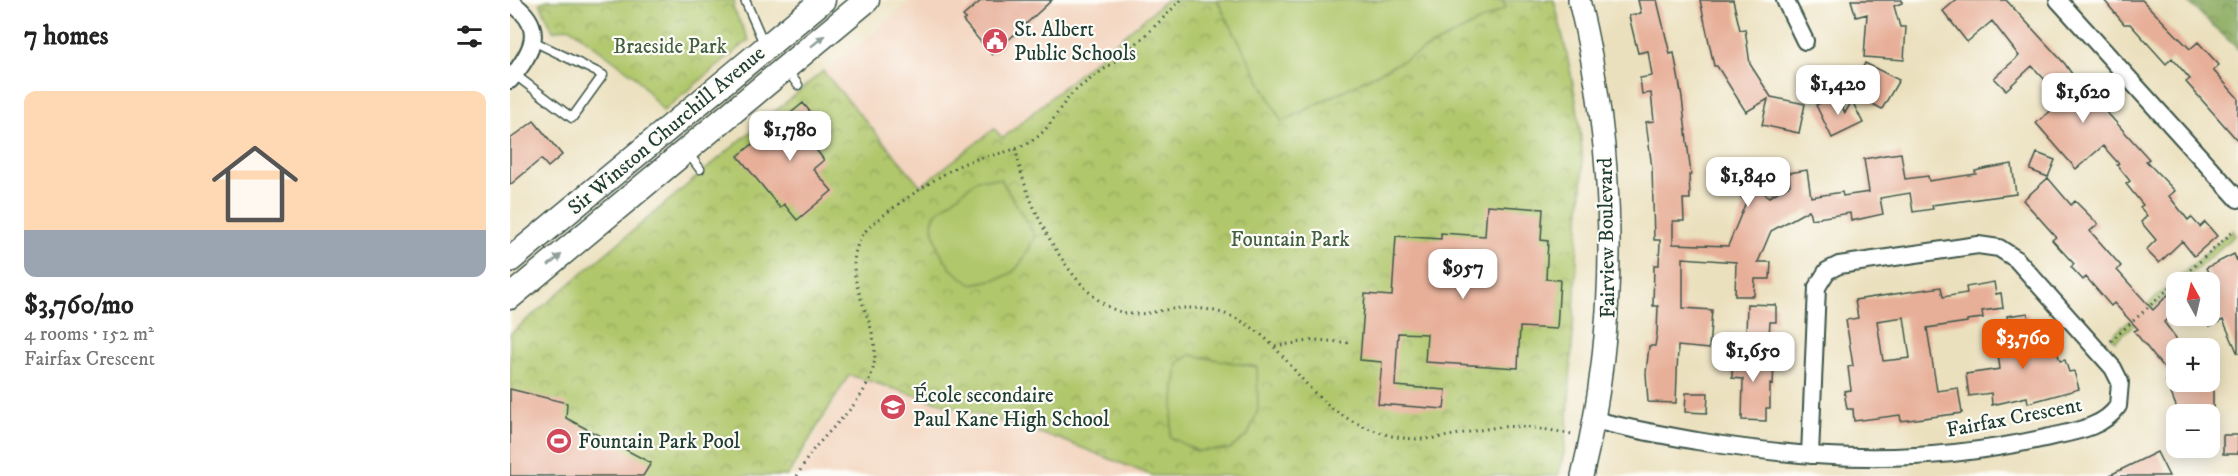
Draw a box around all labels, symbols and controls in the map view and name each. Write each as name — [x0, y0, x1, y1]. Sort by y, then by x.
place label: St. Albert Public Schools — [1014, 17, 1136, 67]
text: 7 homes — [24, 20, 108, 53]
icon: filters — [453, 20, 486, 53]
public building icon: St. Albert Public Schools — [980, 26, 1010, 56]
park label: Braeside Park — [613, 34, 728, 60]
one-way arrow — [810, 35, 825, 48]
street label: Sir Winston Churchill Avenue — [563, 40, 771, 221]
pin: $1,420 — [1789, 65, 1887, 116]
text: $1,420 — [1810, 72, 1866, 97]
pin: $1,620 — [2034, 73, 2132, 124]
text: $1,620 — [2056, 80, 2110, 105]
pin: $1,780 — [741, 111, 839, 162]
text: $1,780 — [763, 118, 817, 143]
icon: home — [201, 130, 309, 238]
street label: Fairview Boulevard — [1593, 157, 1621, 319]
pin: $1,840 — [1699, 157, 1797, 208]
text: $1,840 — [1720, 164, 1776, 189]
park label: Fountain Park — [1230, 227, 1350, 253]
pin: $957 — [1427, 249, 1499, 300]
one-way arrow — [547, 254, 562, 267]
text: $957 — [1442, 256, 1484, 281]
north arrow — [2166, 272, 2220, 326]
map controls — [2166, 272, 2220, 458]
text: $3,760/mo — [24, 289, 134, 322]
pin: $3,760 — [1974, 319, 2072, 370]
text: 4 rooms · 152 m² — [24, 322, 154, 347]
text: $3,760 — [1996, 326, 2050, 351]
pin: $1,650 — [1704, 332, 1802, 383]
button: + — [2166, 338, 2220, 392]
text: $1,650 — [1726, 339, 1780, 364]
text: Fairfax Crescent — [24, 347, 155, 372]
place label: École secondaire Paul Kane High School — [913, 382, 1110, 433]
school or university icon: École secondaire Paul Kane High School — [878, 392, 908, 422]
street label: Fairfax Crescent — [1944, 392, 2084, 444]
button: − — [2166, 404, 2220, 458]
sports icon: Fountain Park Pool — [544, 426, 574, 456]
place label: Fountain Park Pool — [578, 429, 741, 455]

